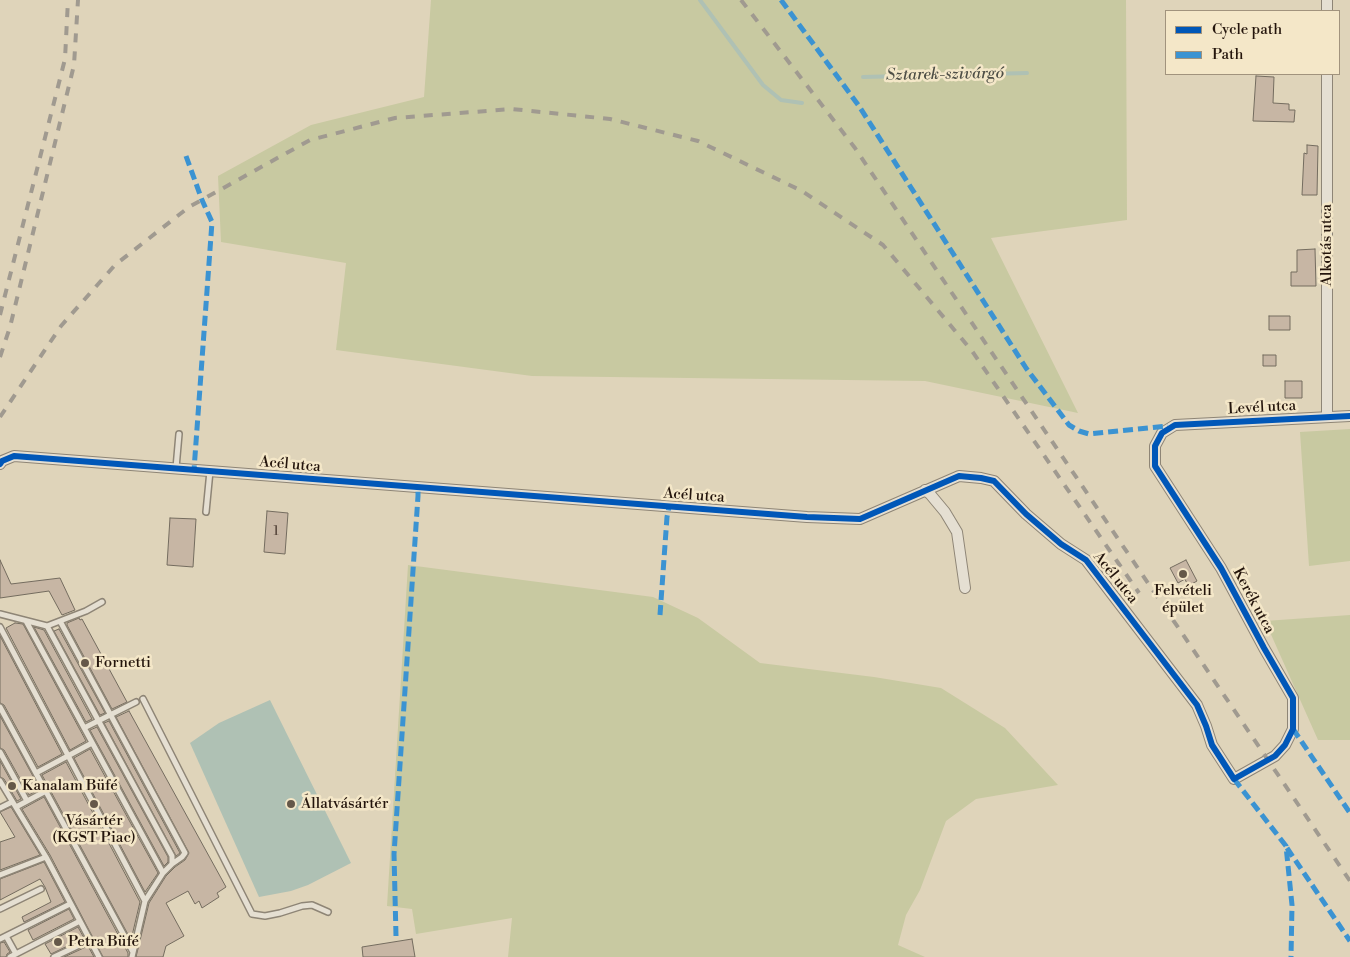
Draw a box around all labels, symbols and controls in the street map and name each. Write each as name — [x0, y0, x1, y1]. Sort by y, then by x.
legend — [1165, 10, 1340, 75]
text: Cycle path — [1212, 20, 1282, 39]
text: Path — [1212, 45, 1244, 64]
water label: Sztarek-szivárgó — [886, 64, 1004, 86]
street label: Alkotás utca — [1318, 204, 1336, 286]
street label: Levél utca — [1227, 397, 1297, 419]
street label: Acél utca — [259, 453, 321, 477]
street label: Acél utca — [663, 485, 725, 507]
house number: 1 — [273, 525, 279, 539]
street label: Acél utca — [1089, 548, 1141, 608]
street label: Kerék utca — [1228, 565, 1278, 637]
marker: Felvételi épület — [1177, 568, 1189, 580]
place label: Felvételi épület — [1154, 582, 1212, 617]
place label: Fornetti — [95, 654, 151, 672]
marker: Fornetti — [79, 657, 91, 669]
place label: Kanalam Büfé — [22, 777, 118, 795]
marker: Kanalam Büfé — [6, 780, 18, 792]
place label: Állatvásártér — [301, 795, 388, 813]
marker: Vásártér (KGST Piac) — [88, 798, 100, 810]
marker: Állatvásártér — [285, 798, 297, 810]
place label: Vásártér (KGST Piac) — [52, 812, 136, 847]
place label: Petra Büfé — [68, 933, 139, 951]
marker: Petra Büfé — [52, 936, 64, 948]

